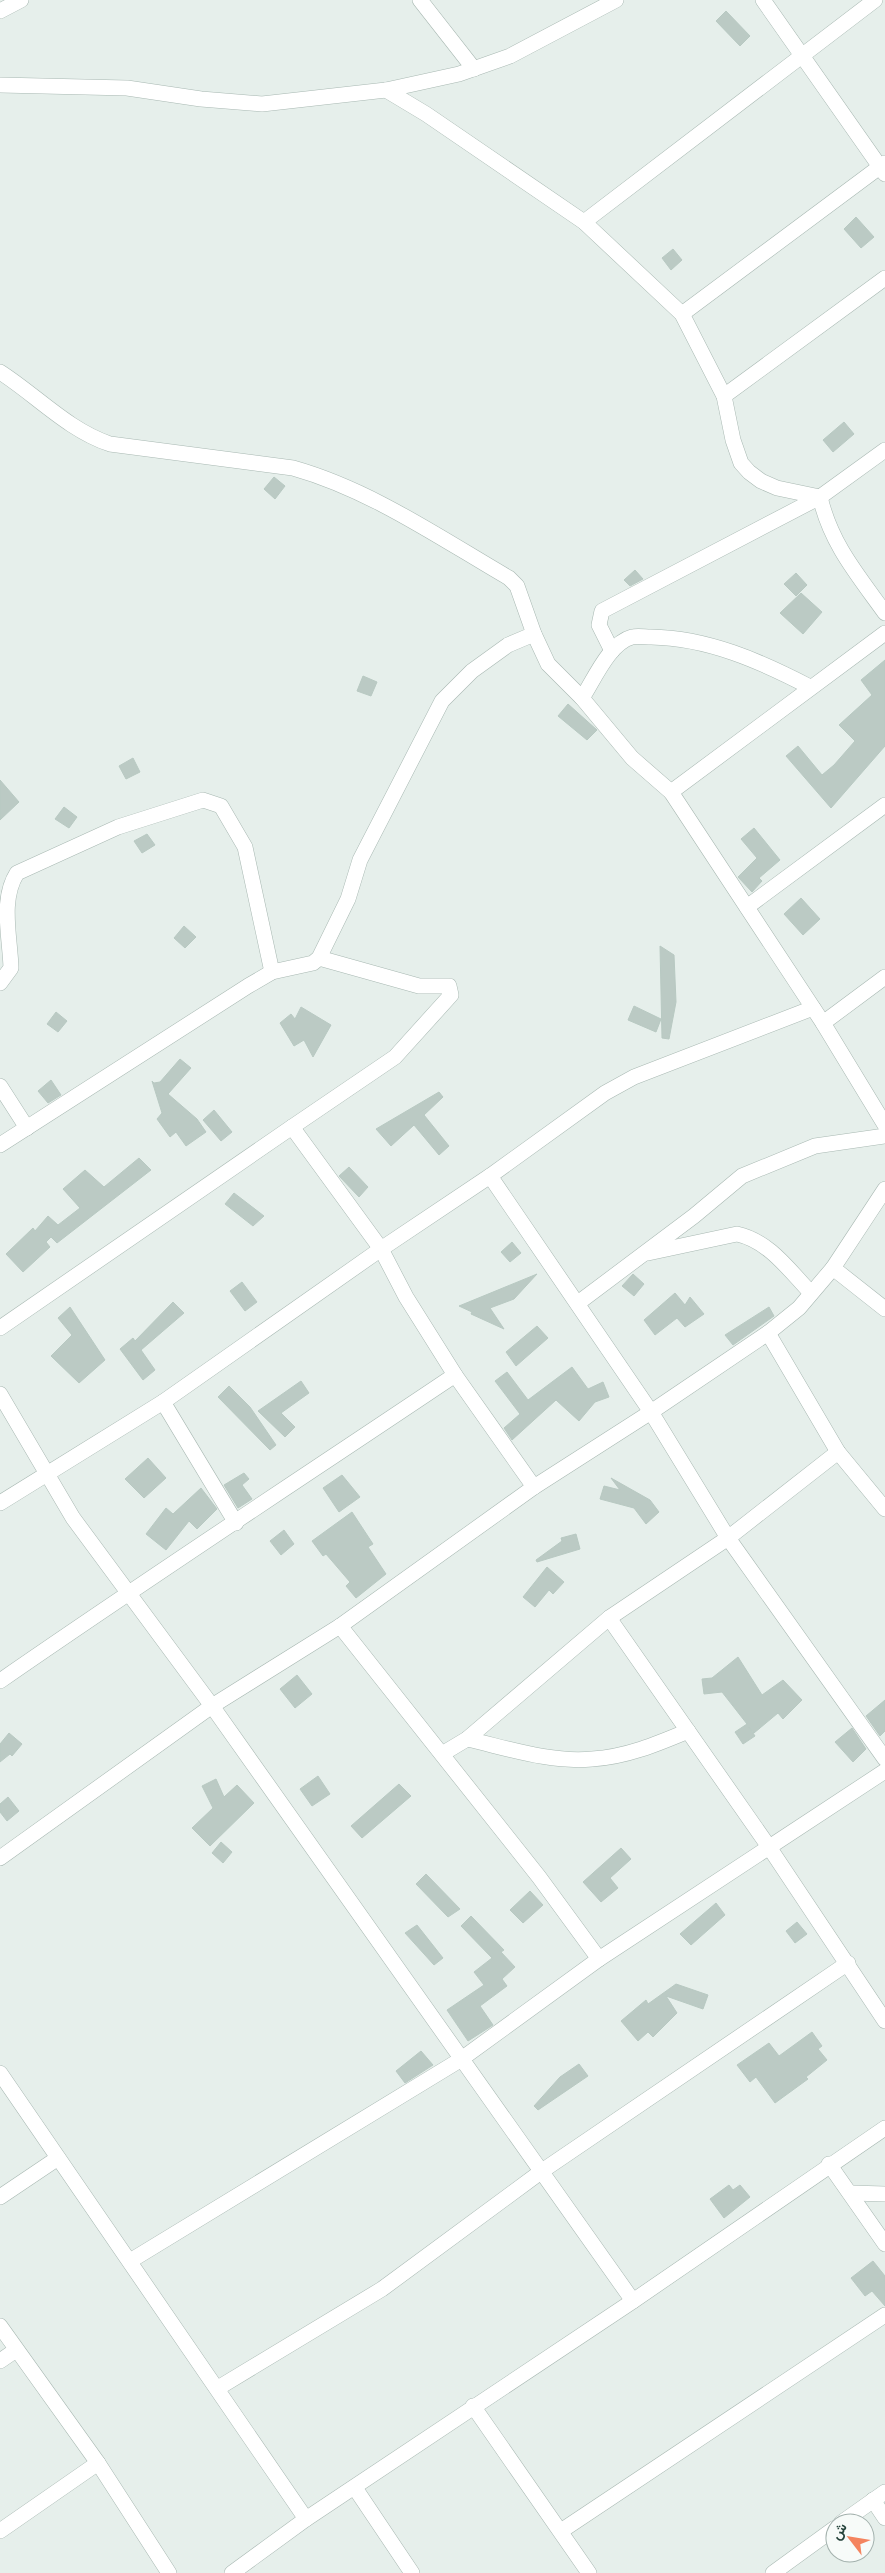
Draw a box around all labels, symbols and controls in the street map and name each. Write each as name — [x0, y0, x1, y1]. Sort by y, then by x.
north arrow — [825, 2513, 875, 2563]
text: ش — [828, 2520, 851, 2543]

